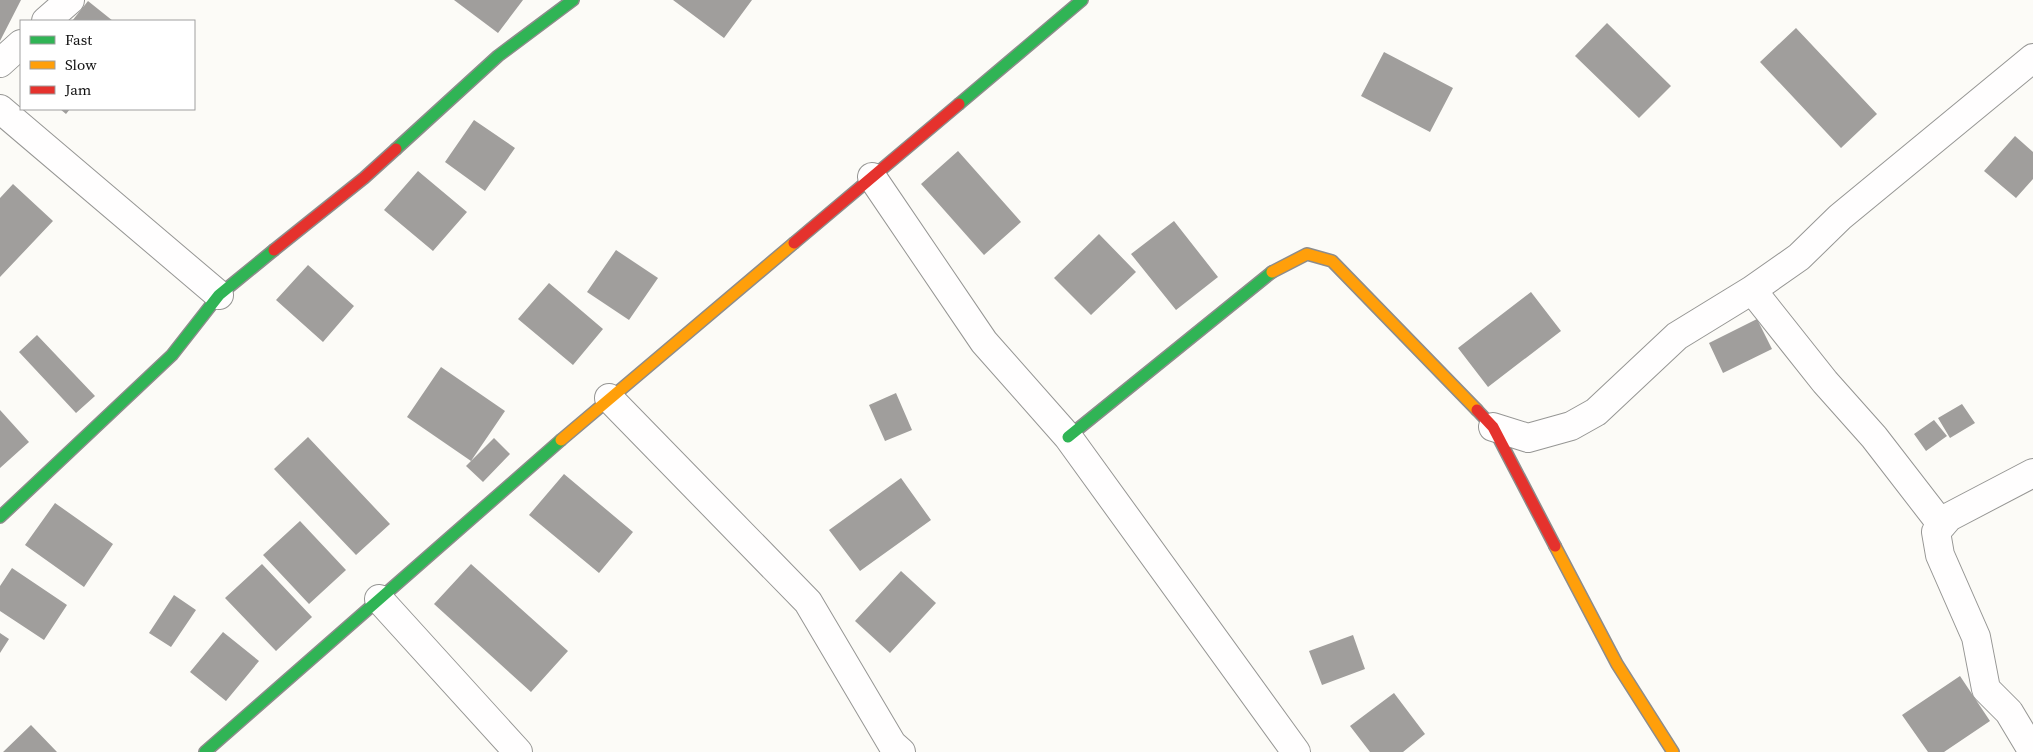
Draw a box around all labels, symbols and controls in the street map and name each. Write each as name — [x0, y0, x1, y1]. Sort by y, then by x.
legend — [20, 20, 195, 110]
text: Fast — [65, 29, 92, 50]
text: Slow — [65, 54, 97, 75]
text: Jam — [64, 79, 92, 100]

